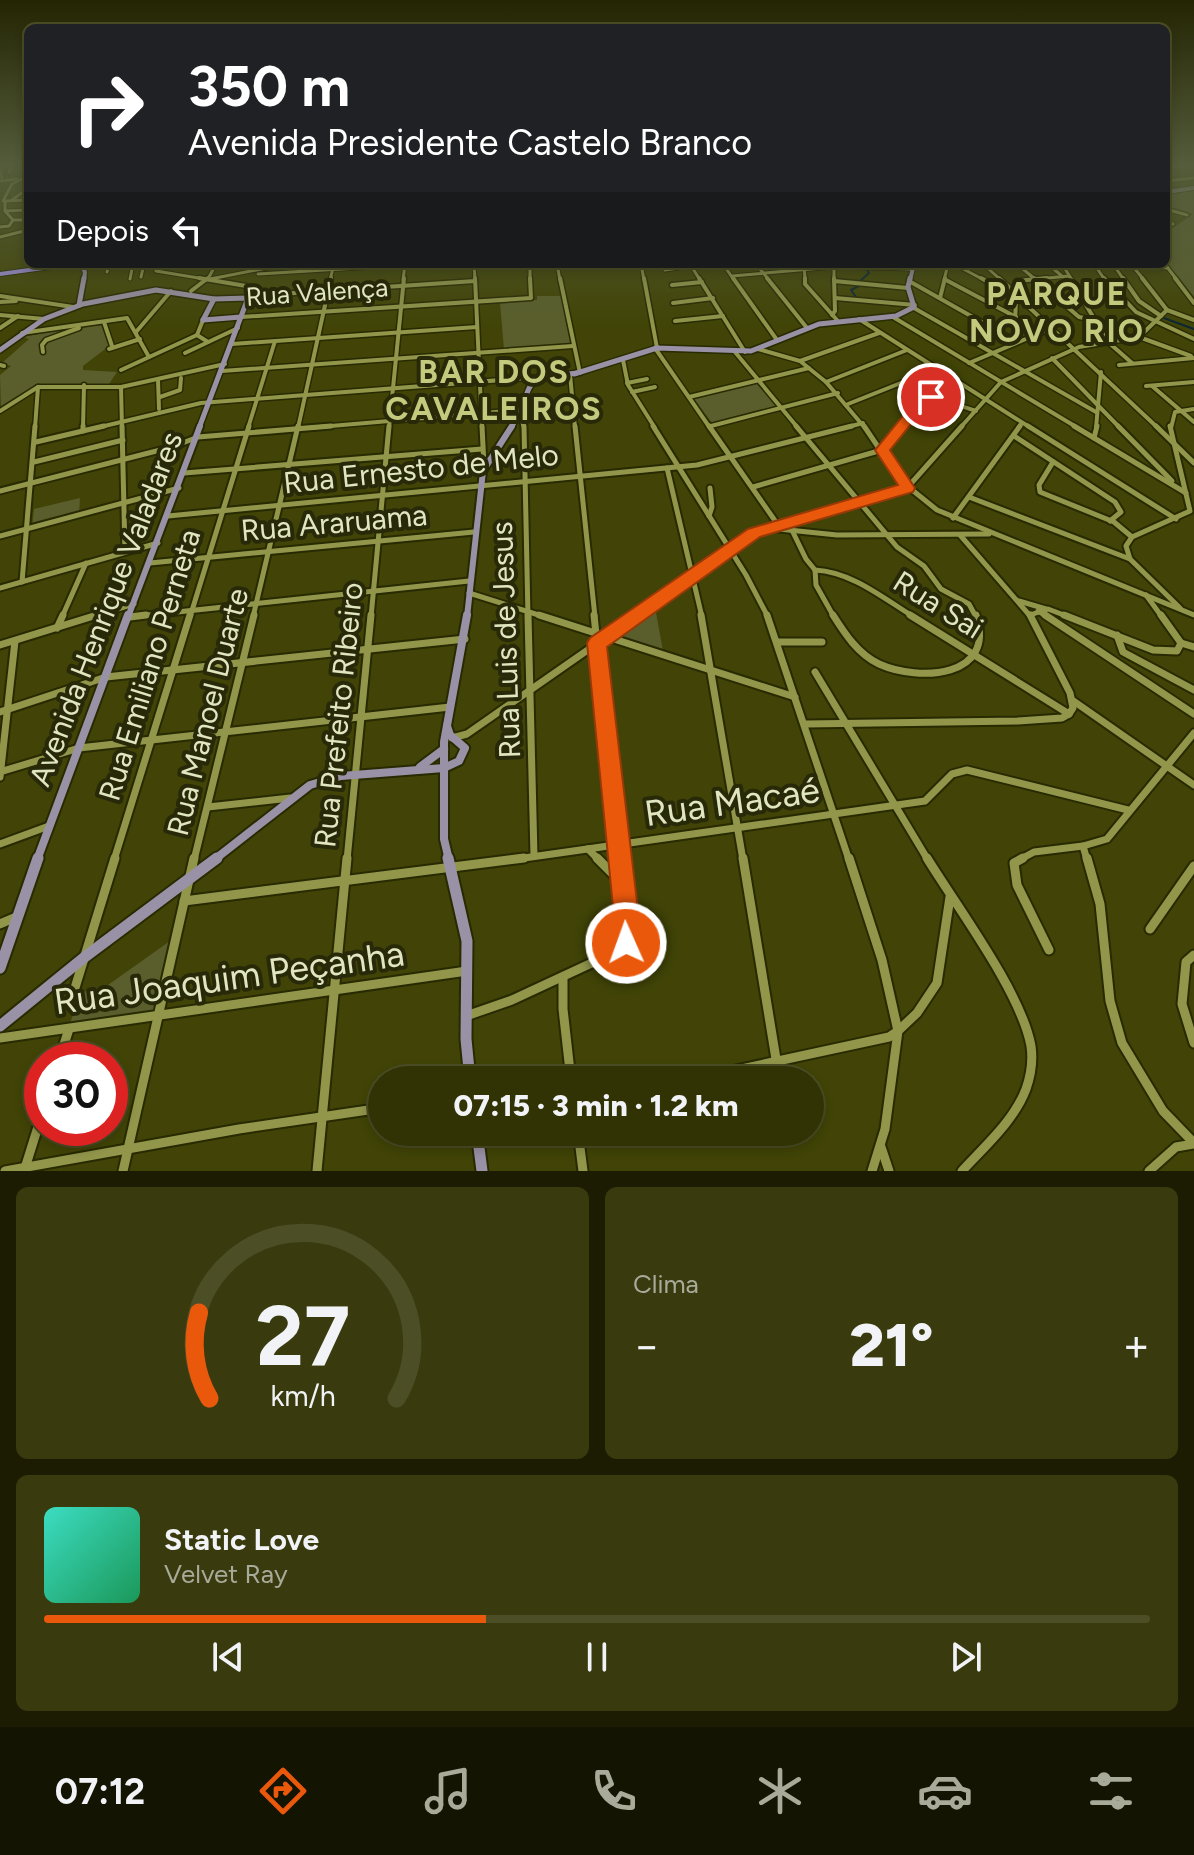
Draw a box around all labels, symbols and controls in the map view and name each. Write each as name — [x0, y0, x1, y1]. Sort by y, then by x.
text: 350 m — [188, 53, 350, 120]
icon: right — [56, 56, 160, 160]
text: Avenida Presidente Castelo Branco — [188, 121, 752, 164]
icon: left — [165, 208, 209, 252]
text: Depois — [56, 212, 149, 249]
street label: Rua Valença — [245, 271, 389, 313]
district label: PARQUE NOVO RIO — [969, 275, 1145, 350]
district label: BAR DOS CAVALEIROS — [385, 353, 603, 428]
pin — [897, 363, 965, 431]
icon: arrive — [909, 375, 953, 419]
street label: Avenida Henrique Valadares — [21, 427, 190, 791]
street label: Rua Ernesto de Melo — [282, 436, 560, 501]
street label: Rua Araruama — [239, 496, 429, 549]
street label: Rua Luis de Jesus — [483, 521, 528, 759]
street label: Rua Emiliano Perneta — [91, 525, 208, 805]
street label: Rua Sai — [887, 563, 990, 646]
street label: Rua Prefeito Ribeiro — [306, 580, 371, 849]
street label: Rua Manoel Duarte — [159, 584, 256, 840]
street label: Rua Macaé — [642, 768, 822, 835]
position arrow — [584, 901, 668, 985]
street label: Rua Joaquim Peçanha — [51, 932, 407, 1023]
speed limit sign: 30 — [24, 1042, 128, 1146]
text: 07:15 · 3 min · 1.2 km — [454, 1087, 738, 1124]
text: Clima — [633, 1268, 699, 1300]
text: 27 — [255, 1286, 350, 1386]
text: 21° — [850, 1309, 933, 1381]
text: − — [633, 1319, 660, 1372]
text: + — [1123, 1319, 1150, 1372]
text: km/h — [270, 1379, 335, 1413]
text: Static Love — [164, 1521, 319, 1558]
text: Velvet Ray — [164, 1558, 288, 1590]
icon: previous — [206, 1635, 250, 1679]
icon: pause — [575, 1635, 619, 1679]
icon: next — [944, 1635, 988, 1679]
icon: directions — [255, 1763, 311, 1819]
icon: music — [420, 1763, 476, 1819]
icon: phone — [586, 1763, 642, 1819]
icon: climate — [752, 1763, 808, 1819]
icon: car — [917, 1763, 973, 1819]
icon: filters — [1083, 1763, 1139, 1819]
text: 07:12 — [55, 1770, 145, 1813]

